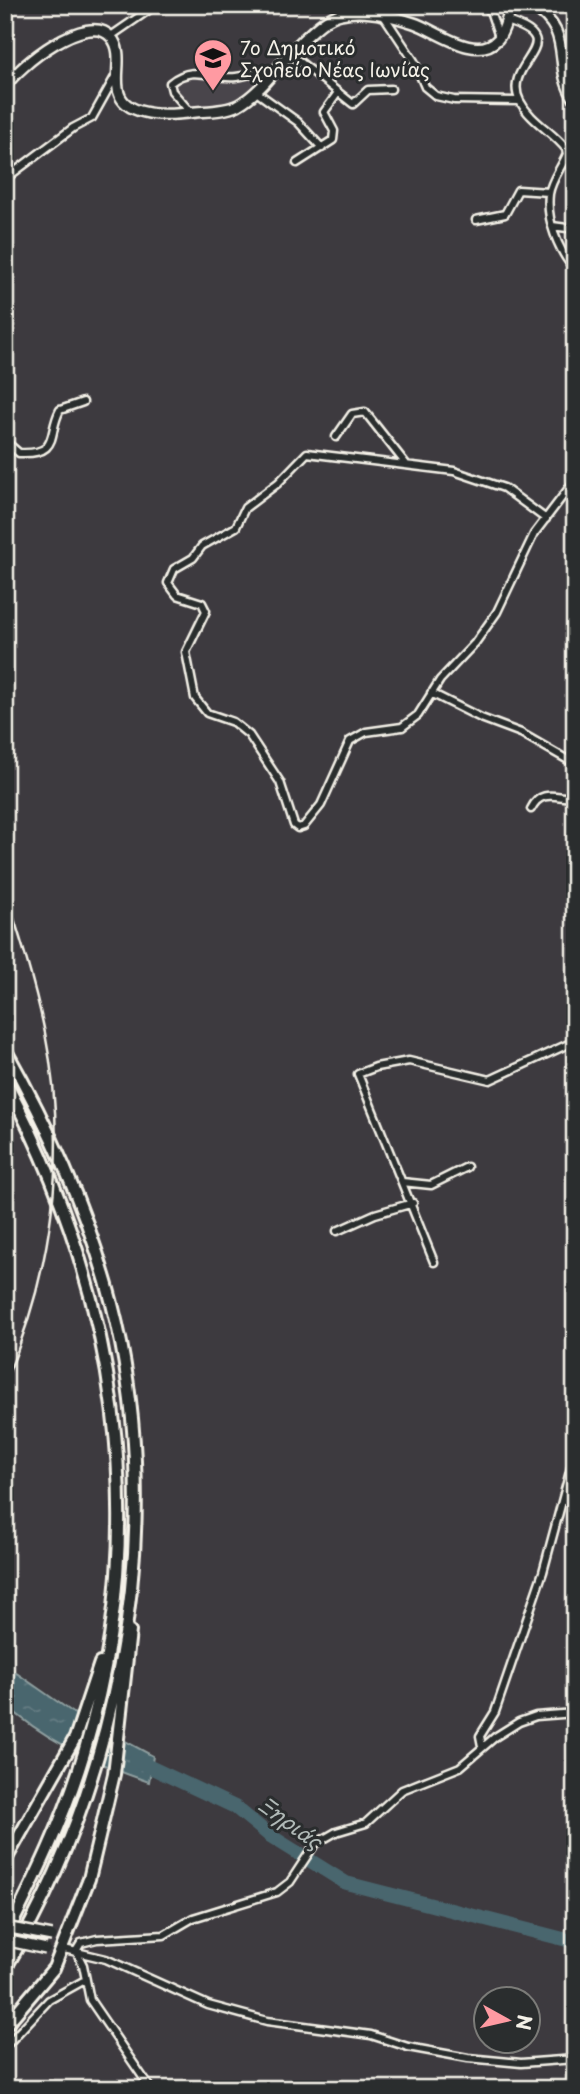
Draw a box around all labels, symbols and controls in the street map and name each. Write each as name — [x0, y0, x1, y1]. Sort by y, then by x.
place label: 7ο Δημοτικό Σχολείο Νέας Ιωνίας — [240, 33, 430, 83]
school or university icon: 7ο Δημοτικό Σχολείο Νέας Ιωνίας — [192, 37, 234, 92]
water label: Ξηριάς — [253, 1788, 331, 1857]
north arrow — [472, 1986, 542, 2056]
text: N — [510, 2013, 540, 2032]

